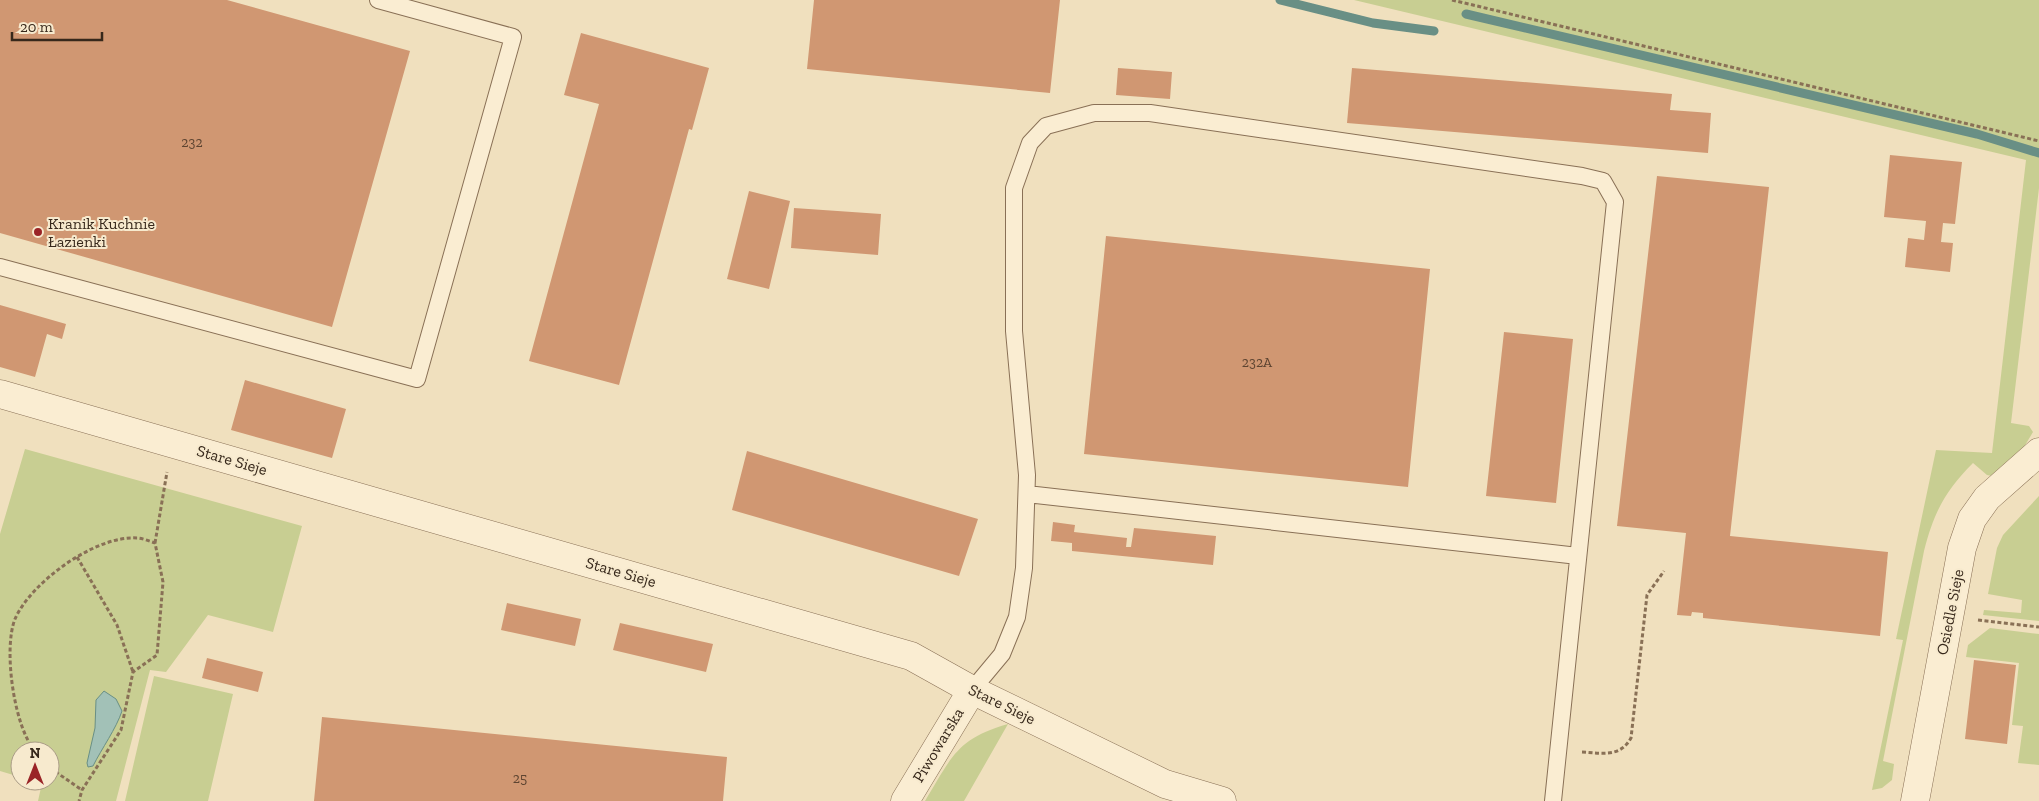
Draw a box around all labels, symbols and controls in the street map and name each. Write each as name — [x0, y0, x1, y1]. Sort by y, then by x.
scale bar — [12, 10, 102, 42]
text: 20 m — [20, 18, 53, 36]
house number: 232 — [181, 134, 203, 151]
place label: Kranik Kuchnie Łazienki — [48, 214, 155, 251]
marker: Kranik Kuchnie Łazienki — [32, 226, 44, 238]
house number: 232A — [1242, 354, 1273, 371]
street label: Stare Sieje — [195, 441, 269, 479]
street label: Stare Sieje — [584, 553, 658, 591]
street label: Osiedle Sieje — [1932, 568, 1968, 656]
street label: Stare Sieje — [965, 680, 1039, 728]
street label: Piwowarska — [908, 704, 968, 786]
north arrow — [10, 741, 60, 791]
text: N — [30, 745, 41, 762]
house number: 25 — [513, 770, 527, 787]

